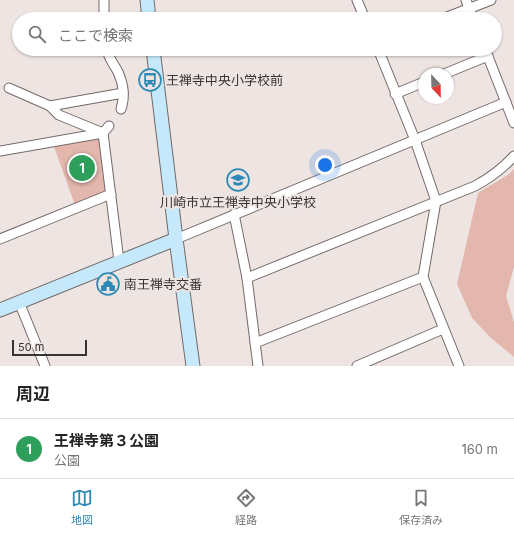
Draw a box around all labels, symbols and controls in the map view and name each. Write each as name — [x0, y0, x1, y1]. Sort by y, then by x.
search box — [12, 12, 502, 56]
icon: search — [26, 23, 48, 45]
text: ここで検索 — [58, 26, 133, 45]
bus stop icon: 王禅寺中央小学校前 — [137, 67, 163, 93]
north arrow — [418, 68, 454, 104]
place label: 王禅寺中央小学校前 — [166, 72, 283, 88]
pin: 1 — [69, 153, 95, 183]
your location — [315, 155, 335, 175]
school or university icon: 川崎市立王禅寺中央小学校 — [225, 167, 251, 193]
place label: 川崎市立王禅寺中央小学校 — [160, 194, 316, 210]
public building icon: 南王禅寺交番 — [95, 271, 121, 297]
place label: 南王禅寺交番 — [124, 276, 202, 292]
scale bar — [12, 338, 87, 357]
text: 50 m — [18, 340, 44, 354]
text: 周辺 — [16, 384, 50, 404]
text: 王禅寺第３公園 — [54, 431, 159, 450]
text: 1 — [26, 441, 32, 457]
text: 160 m — [461, 441, 498, 457]
text: 公園 — [54, 452, 80, 468]
tab: 地図 — [71, 487, 93, 527]
tab: 経路 — [235, 487, 257, 527]
tab: 保存済み — [399, 487, 443, 527]

